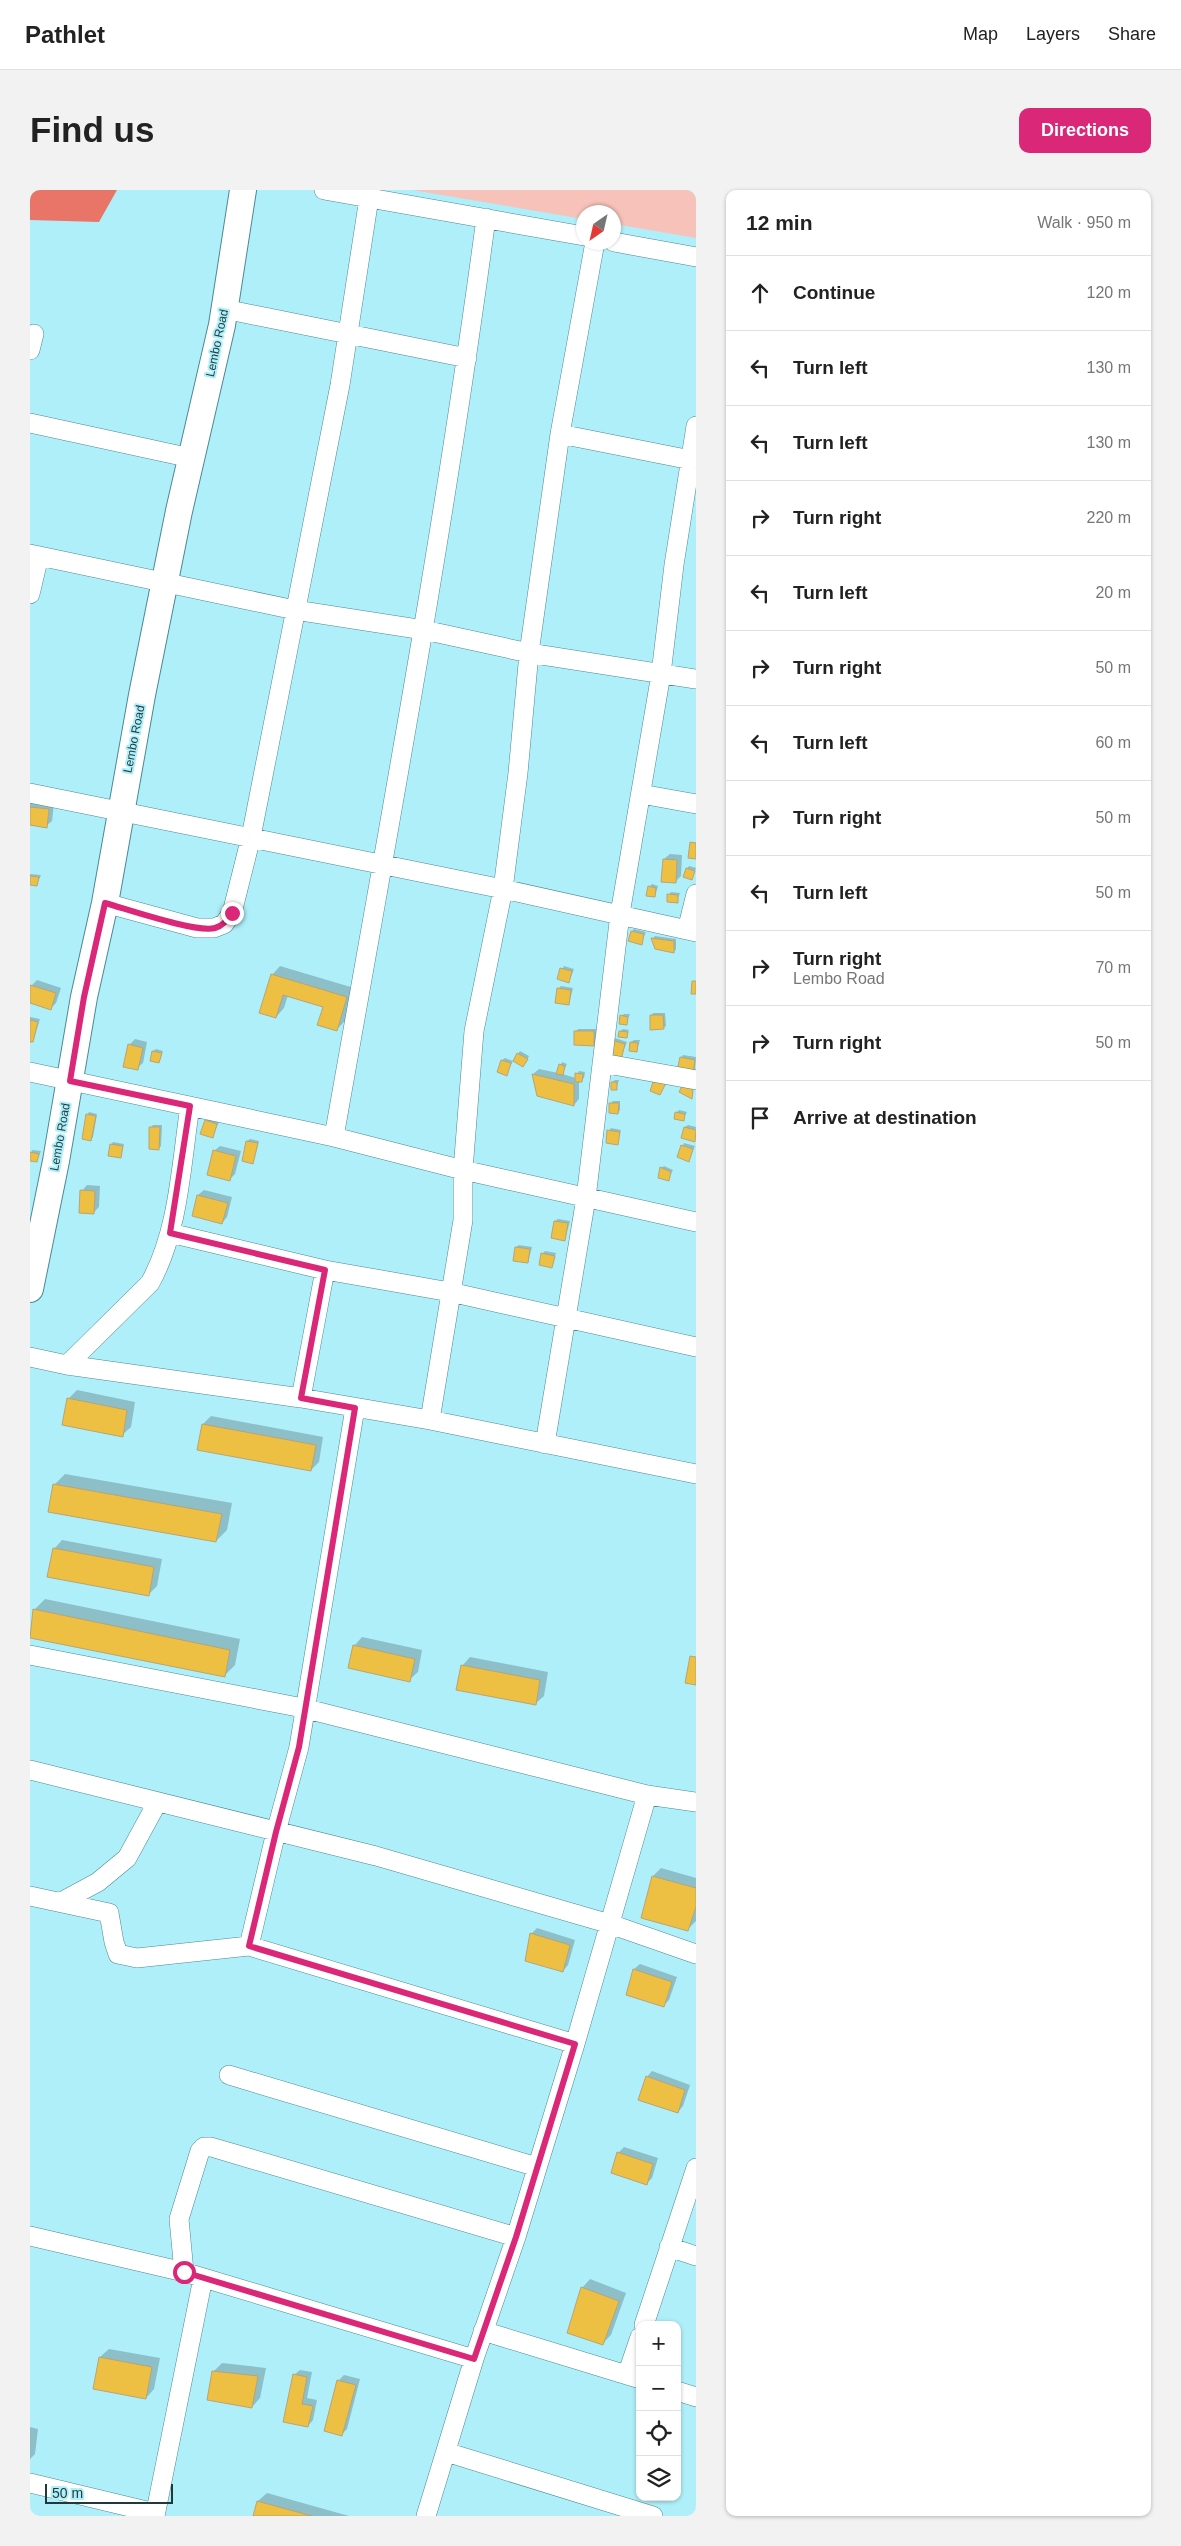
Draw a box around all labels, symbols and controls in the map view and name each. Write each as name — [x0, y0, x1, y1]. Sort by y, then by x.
text: Pathlet — [25, 21, 105, 48]
text: Map — [963, 24, 998, 44]
text: Layers — [1026, 24, 1080, 44]
text: Share — [1108, 24, 1156, 44]
button: Directions — [1019, 108, 1151, 153]
text: Find us — [30, 110, 154, 149]
north arrow — [576, 205, 621, 250]
text: 12 min — [746, 211, 813, 234]
text: Walk · 950 m — [1037, 214, 1131, 231]
icon: ahead — [746, 279, 774, 307]
text: Continue — [793, 282, 875, 303]
text: 120 m — [1087, 284, 1131, 301]
street label: Lembo Road — [203, 308, 231, 378]
icon: left — [746, 354, 774, 382]
text: Turn left — [793, 357, 868, 378]
text: 130 m — [1087, 359, 1131, 376]
icon: left — [746, 429, 774, 457]
text: Turn left — [793, 432, 868, 453]
text: 130 m — [1087, 434, 1131, 451]
icon: right — [746, 504, 774, 532]
text: Turn right — [793, 507, 881, 528]
text: 220 m — [1087, 509, 1131, 526]
icon: left — [746, 579, 774, 607]
text: Turn left — [793, 582, 868, 603]
text: 20 m — [1095, 584, 1131, 601]
icon: right — [746, 654, 774, 682]
text: Turn right — [793, 657, 881, 678]
text: 50 m — [1095, 659, 1131, 676]
street label: Lembo Road — [121, 704, 147, 774]
icon: left — [746, 729, 774, 757]
text: Turn left — [793, 732, 868, 753]
text: 60 m — [1095, 734, 1131, 751]
icon: right — [746, 804, 774, 832]
text: Turn right — [793, 807, 881, 828]
text: 50 m — [1095, 809, 1131, 826]
icon: left — [746, 879, 774, 907]
text: Turn left — [793, 882, 868, 903]
text: 50 m — [1095, 884, 1131, 901]
route end — [221, 902, 244, 925]
text: Turn right — [793, 948, 881, 969]
icon: right — [746, 954, 774, 982]
text: 70 m — [1095, 959, 1131, 976]
text: Lembo Road — [793, 970, 885, 987]
icon: right — [746, 1029, 774, 1057]
text: Turn right — [793, 1032, 881, 1053]
text: 50 m — [1095, 1034, 1131, 1051]
street label: Lembo Road — [47, 1102, 73, 1172]
icon: arrive — [746, 1104, 774, 1132]
text: Arrive at destination — [793, 1107, 977, 1128]
route start — [173, 2261, 196, 2284]
map controls — [636, 2321, 681, 2501]
button: + — [636, 2321, 681, 2366]
button: − — [636, 2366, 681, 2411]
button: locate — [636, 2411, 681, 2456]
button: layers — [636, 2456, 681, 2501]
scale bar — [45, 2481, 172, 2504]
text: 50 m — [52, 2485, 83, 2501]

